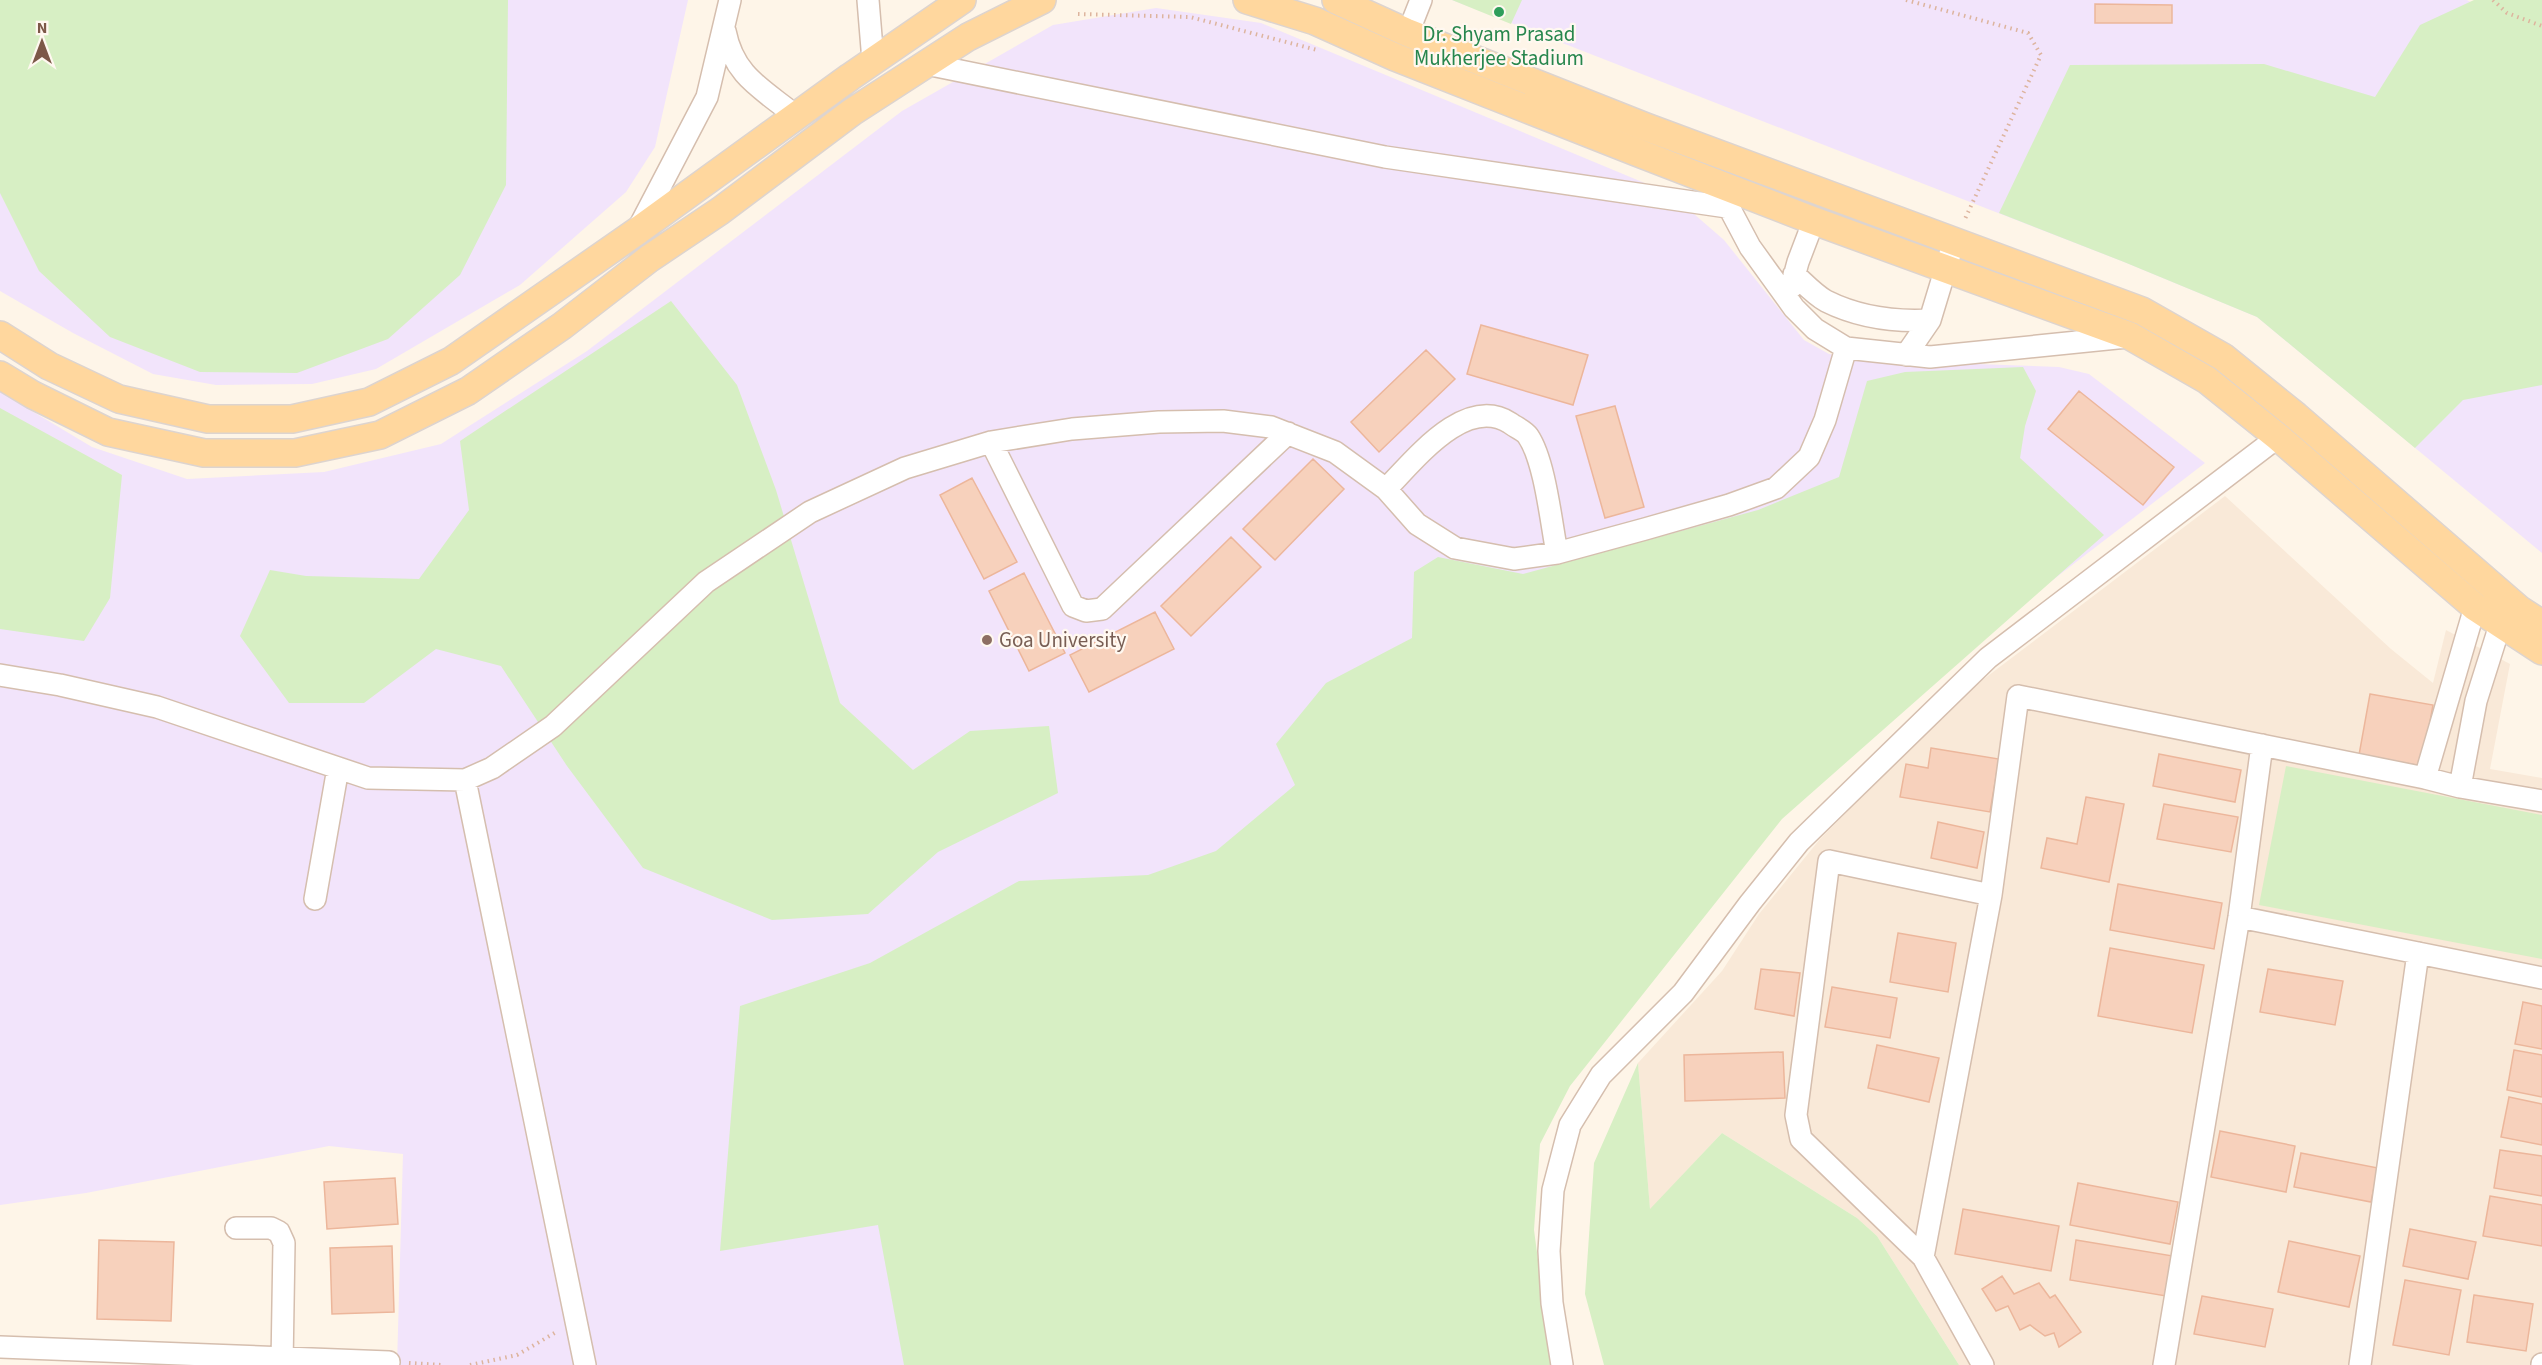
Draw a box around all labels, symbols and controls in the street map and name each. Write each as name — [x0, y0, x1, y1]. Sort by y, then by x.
marker: Dr. Shyam Prasad Mukherjee Stadium — [1492, 5, 1506, 19]
north arrow — [12, 12, 72, 72]
text: N — [37, 17, 47, 39]
place label: Dr. Shyam Prasad Mukherjee Stadium — [1414, 19, 1584, 73]
place label: Goa University — [999, 625, 1126, 655]
marker: Goa University — [980, 633, 994, 647]

